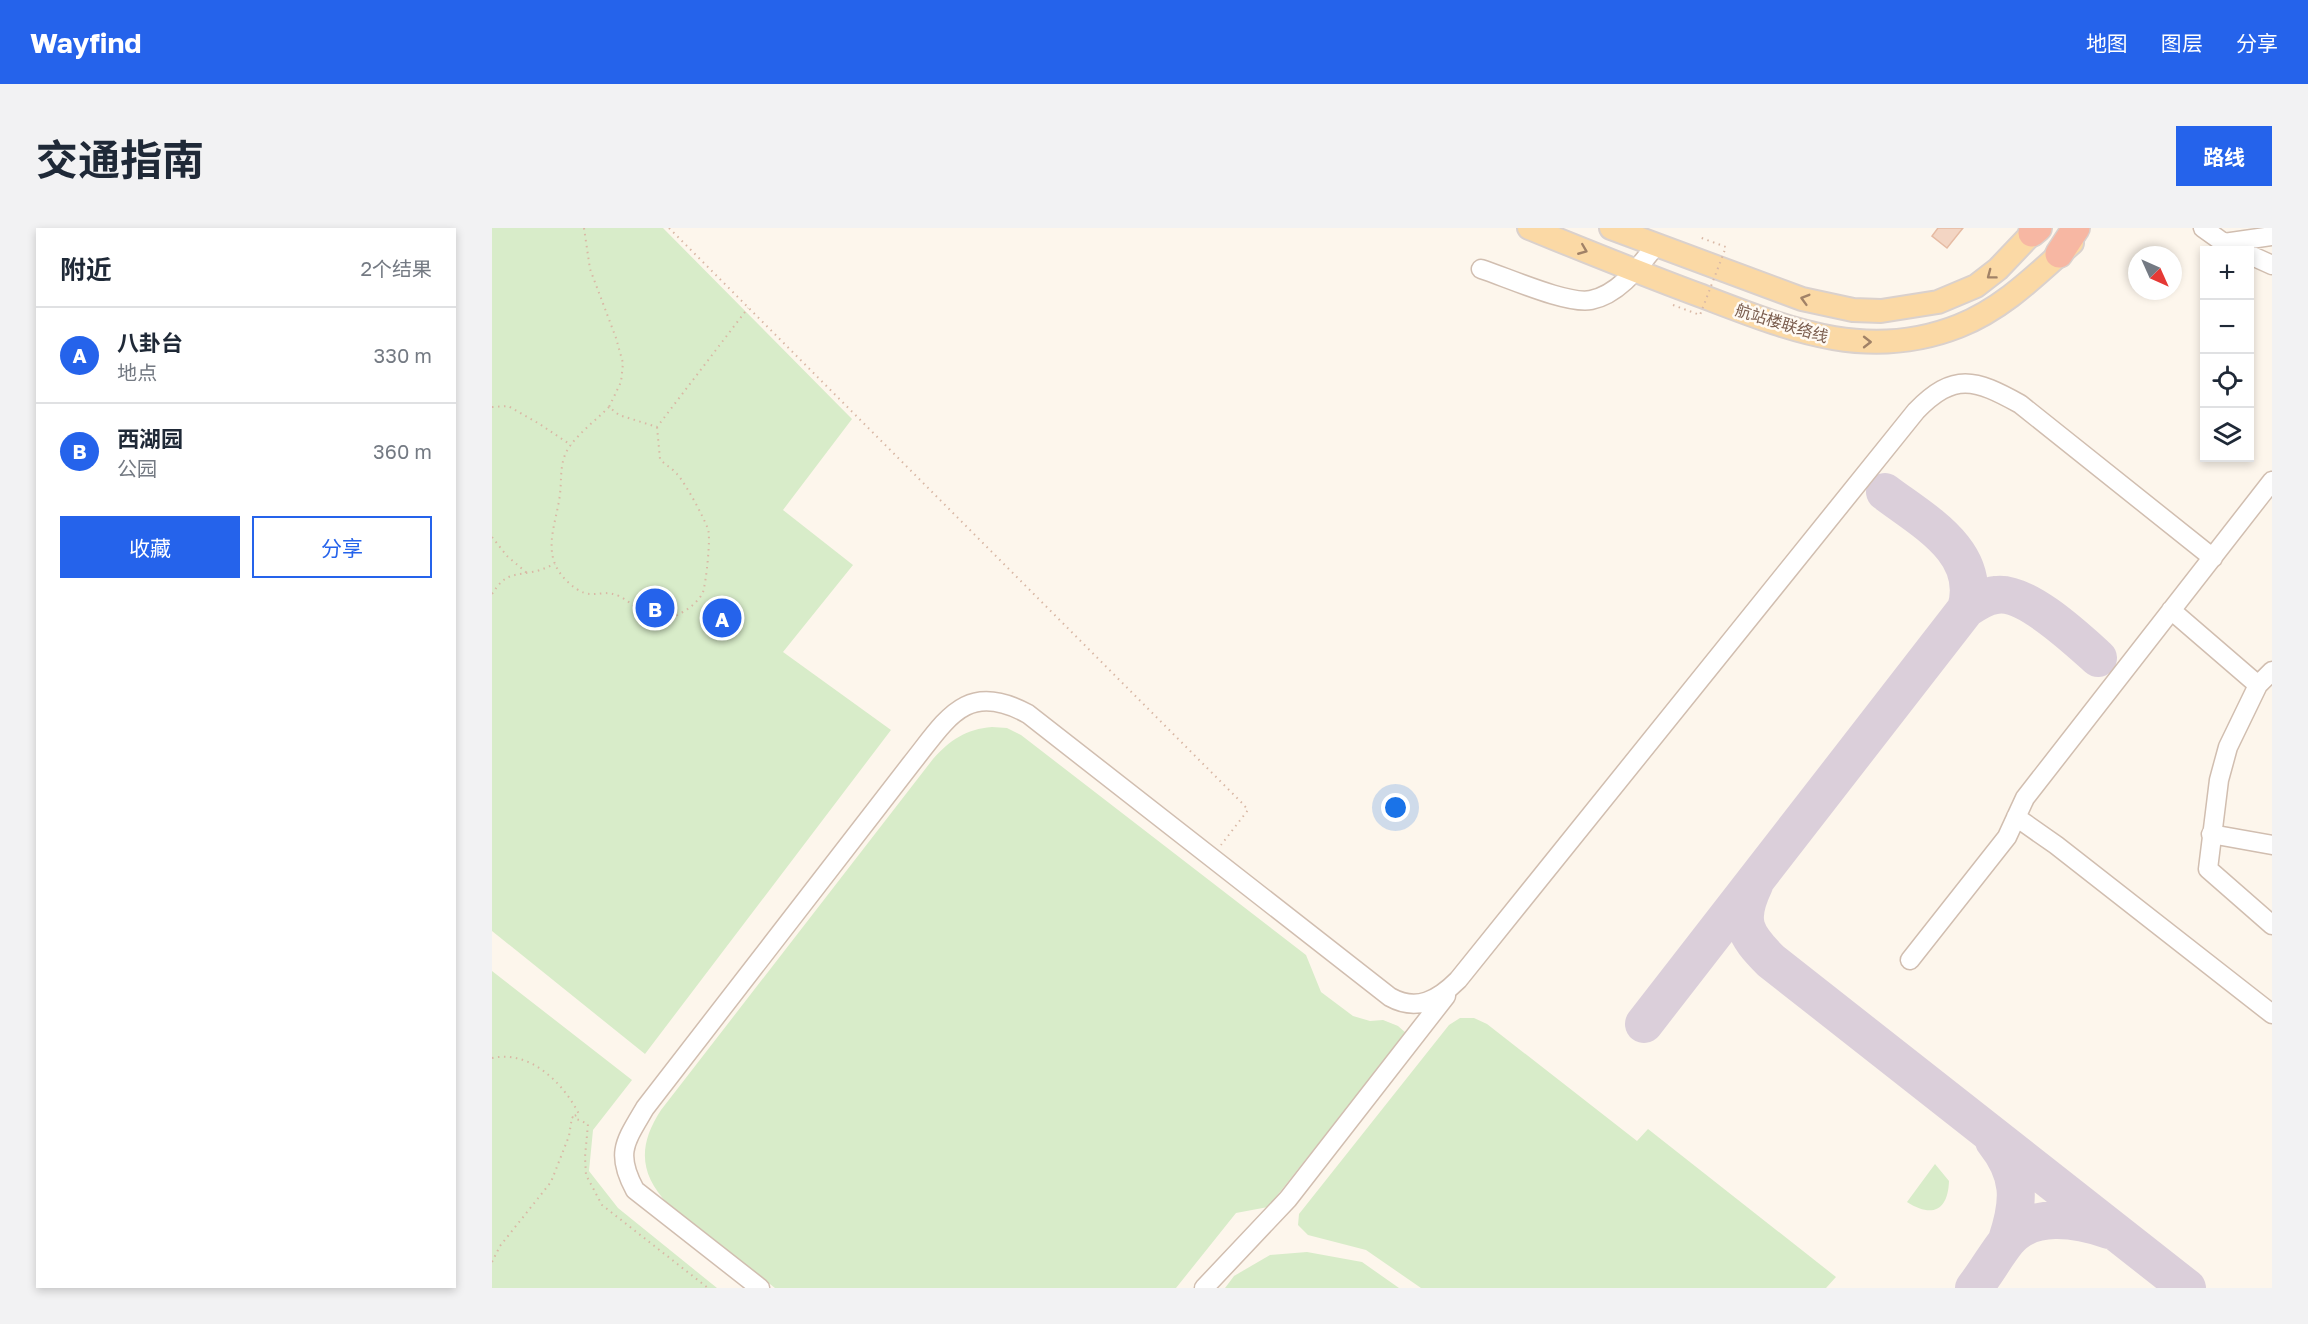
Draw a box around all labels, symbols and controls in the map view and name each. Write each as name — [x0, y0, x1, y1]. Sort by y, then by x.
text: Wayfind — [30, 26, 142, 59]
text: 地图 — [2086, 30, 2128, 56]
text: 图层 — [2161, 30, 2203, 56]
text: 分享 — [2236, 30, 2278, 56]
button: 路线 — [2176, 126, 2272, 186]
text: 交通指南 — [36, 134, 204, 184]
one-way arrow — [1577, 243, 1588, 255]
north arrow — [2128, 246, 2182, 300]
map controls — [2200, 246, 2254, 462]
button: + — [2200, 246, 2254, 300]
text: 附近 — [60, 254, 112, 285]
text: 2个结果 — [360, 256, 432, 280]
one-way arrow — [1987, 268, 1998, 279]
one-way arrow — [1800, 294, 1811, 306]
street label: 航站楼联络线 — [1733, 299, 1831, 347]
button: − — [2200, 300, 2254, 354]
text: 八卦台 — [117, 329, 183, 356]
one-way arrow — [1863, 336, 1872, 348]
text: A — [72, 343, 87, 367]
text: 330 m — [374, 343, 432, 367]
button: locate — [2200, 354, 2254, 408]
text: 地点 — [117, 360, 157, 384]
button: layers — [2200, 408, 2254, 462]
text: 西湖园 — [117, 425, 183, 452]
text: B — [72, 439, 87, 463]
text: 360 m — [373, 439, 432, 463]
text: 公园 — [117, 456, 157, 480]
button: 收藏 — [60, 516, 240, 578]
button: 分享 — [252, 516, 432, 578]
pin: B — [636, 586, 674, 631]
pin: A — [702, 596, 742, 640]
your location — [1381, 793, 1410, 822]

